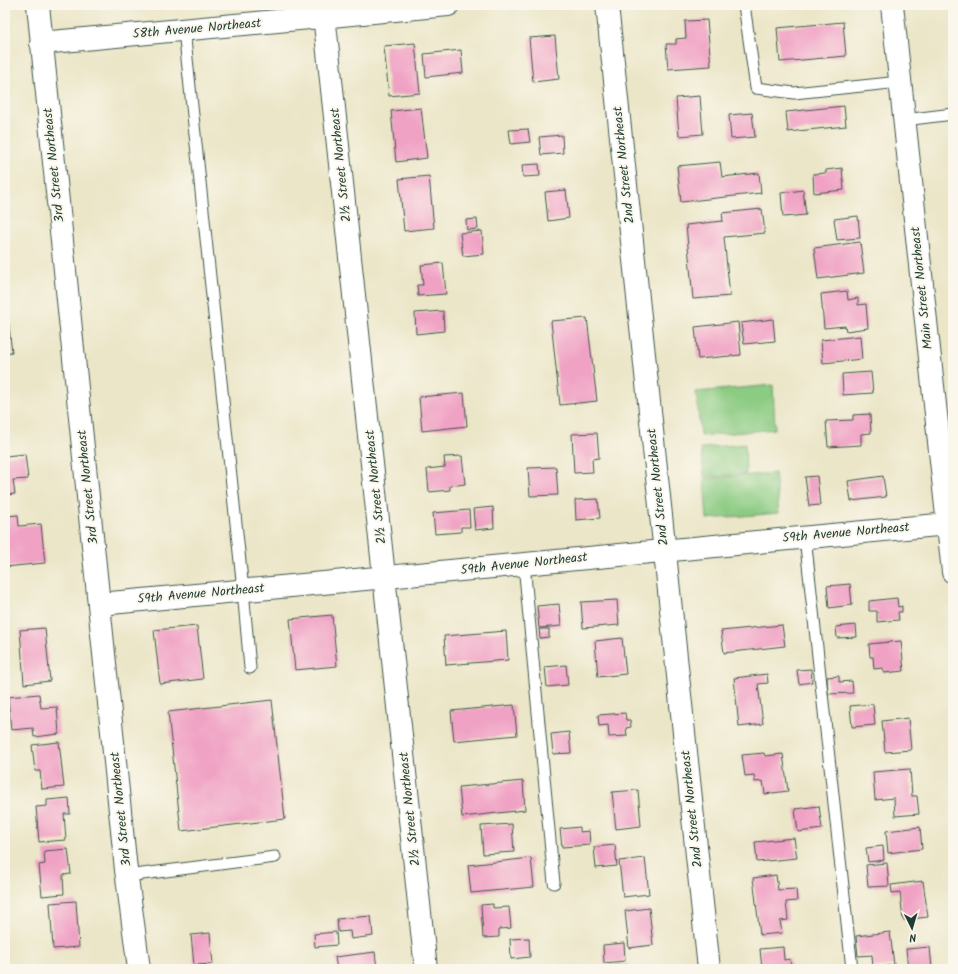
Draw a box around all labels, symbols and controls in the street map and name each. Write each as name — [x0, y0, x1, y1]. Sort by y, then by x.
street label: 58th Avenue Northeast — [132, 13, 263, 45]
street label: 2nd Street Northeast — [607, 104, 641, 225]
street label: 3rd Street Northeast — [37, 106, 70, 223]
street label: 2½ Street Northeast — [324, 106, 357, 223]
street label: Main Street Northeast — [905, 225, 939, 350]
street label: 2nd Street Northeast — [641, 426, 675, 547]
street label: 3rd Street Northeast — [71, 428, 104, 545]
street label: 2½ Street Northeast — [359, 428, 392, 545]
street label: 59th Avenue Northeast — [782, 517, 911, 549]
street label: 59th Avenue Northeast — [459, 547, 589, 581]
street label: 59th Avenue Northeast — [137, 578, 266, 610]
street label: 2nd Street Northeast — [675, 748, 709, 869]
street label: 3rd Street Northeast — [104, 750, 137, 867]
street label: 2½ Street Northeast — [393, 750, 426, 867]
north arrow — [892, 908, 932, 948]
text: N — [908, 928, 917, 946]

